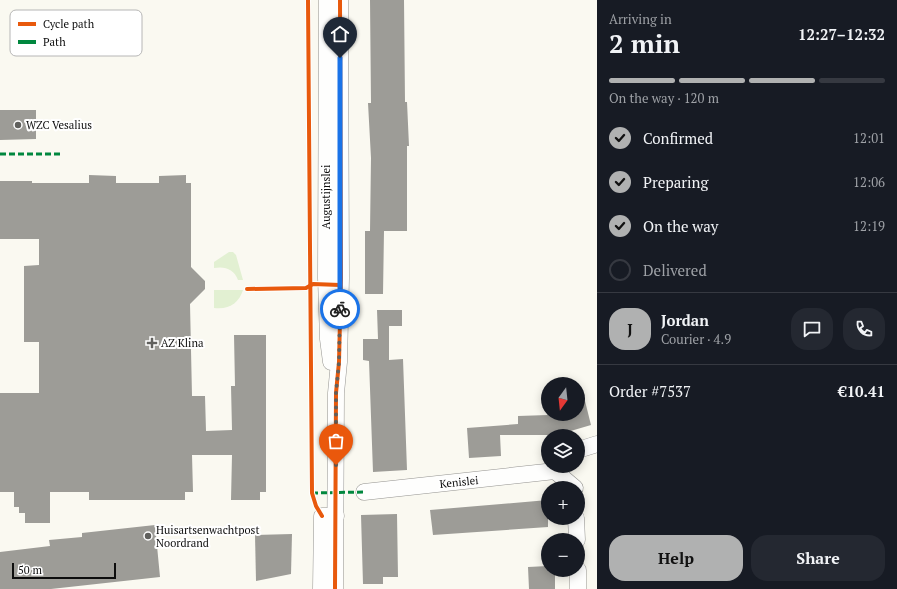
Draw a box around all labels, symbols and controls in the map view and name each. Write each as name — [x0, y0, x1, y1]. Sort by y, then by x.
legend — [10, 10, 142, 56]
text: Arriving in — [609, 10, 672, 28]
text: Cycle path — [43, 17, 95, 31]
pin — [323, 17, 357, 58]
icon: home — [329, 23, 351, 45]
text: 12:27–12:32 — [798, 24, 885, 44]
text: 2 min — [609, 26, 680, 60]
text: Path — [43, 35, 66, 49]
text: On the way · 120 m — [609, 89, 719, 107]
place label: WZC Vesalius — [26, 118, 92, 132]
marker: WZC Vesalius — [13, 120, 23, 130]
icon: check — [609, 127, 631, 149]
text: Confirmed — [643, 128, 713, 148]
text: 12:01 — [853, 129, 885, 147]
street label: Augustijnslei — [319, 165, 333, 229]
icon: check — [609, 171, 631, 193]
text: Preparing — [643, 172, 708, 192]
text: 12:06 — [853, 173, 885, 191]
icon: check — [609, 215, 631, 237]
text: On the way — [643, 216, 718, 236]
text: 12:19 — [853, 217, 885, 235]
text: Delivered — [643, 260, 707, 280]
courier — [320, 289, 360, 329]
icon: bike — [329, 298, 351, 320]
button: chat — [791, 308, 833, 350]
button: phone — [843, 308, 885, 350]
text: Jordan — [661, 310, 709, 330]
text: J — [627, 319, 633, 339]
text: Courier · 4.9 — [661, 330, 731, 348]
place label: AZ Klina — [161, 336, 204, 350]
marker: AZ Klina — [146, 337, 158, 349]
north arrow — [541, 377, 585, 421]
map controls — [541, 377, 585, 577]
text: Order #7537 — [609, 381, 691, 401]
text: €10.41 — [838, 381, 885, 401]
pin — [319, 424, 353, 465]
button: layers — [541, 429, 585, 473]
icon: bag — [325, 430, 347, 452]
street label: Kenislei — [439, 473, 479, 491]
button: + — [541, 481, 585, 525]
place label: Huisartsenwachtpost Noordrand — [156, 523, 259, 550]
marker: Huisartsenwachtpost Noordrand — [143, 531, 153, 541]
button: − — [541, 533, 585, 577]
button: Help — [609, 535, 743, 581]
button: Share — [751, 535, 885, 581]
scale bar — [12, 561, 116, 580]
text: 50 m — [18, 563, 42, 577]

